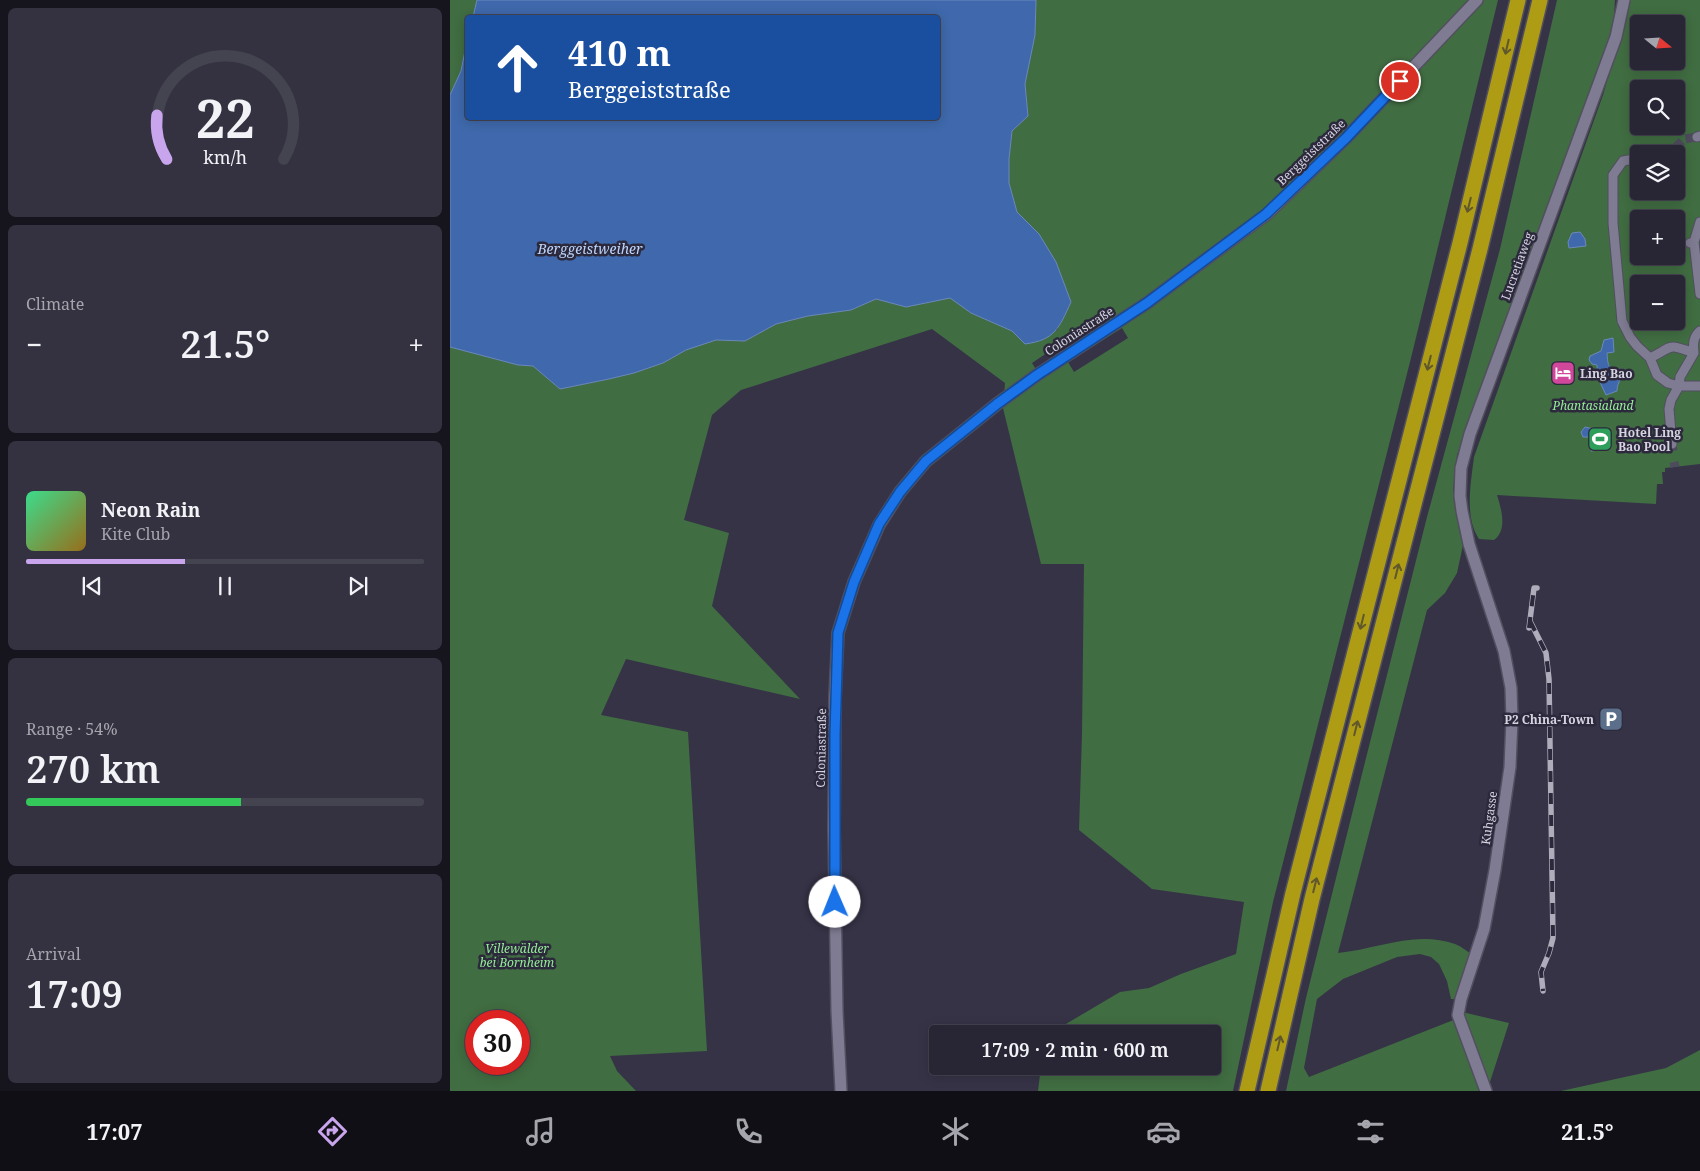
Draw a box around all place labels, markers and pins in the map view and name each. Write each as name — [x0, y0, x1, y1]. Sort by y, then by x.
pin — [1379, 60, 1421, 102]
hotel icon: Ling Bao — [1550, 360, 1576, 386]
place label: Ling Bao — [1580, 365, 1633, 382]
place label: Hotel Ling Bao Pool — [1618, 424, 1681, 455]
sports icon: Hotel Ling Bao Pool — [1587, 426, 1613, 452]
parking icon: P2 China-Town — [1598, 706, 1624, 732]
place label: P2 China-Town — [1504, 711, 1594, 728]

